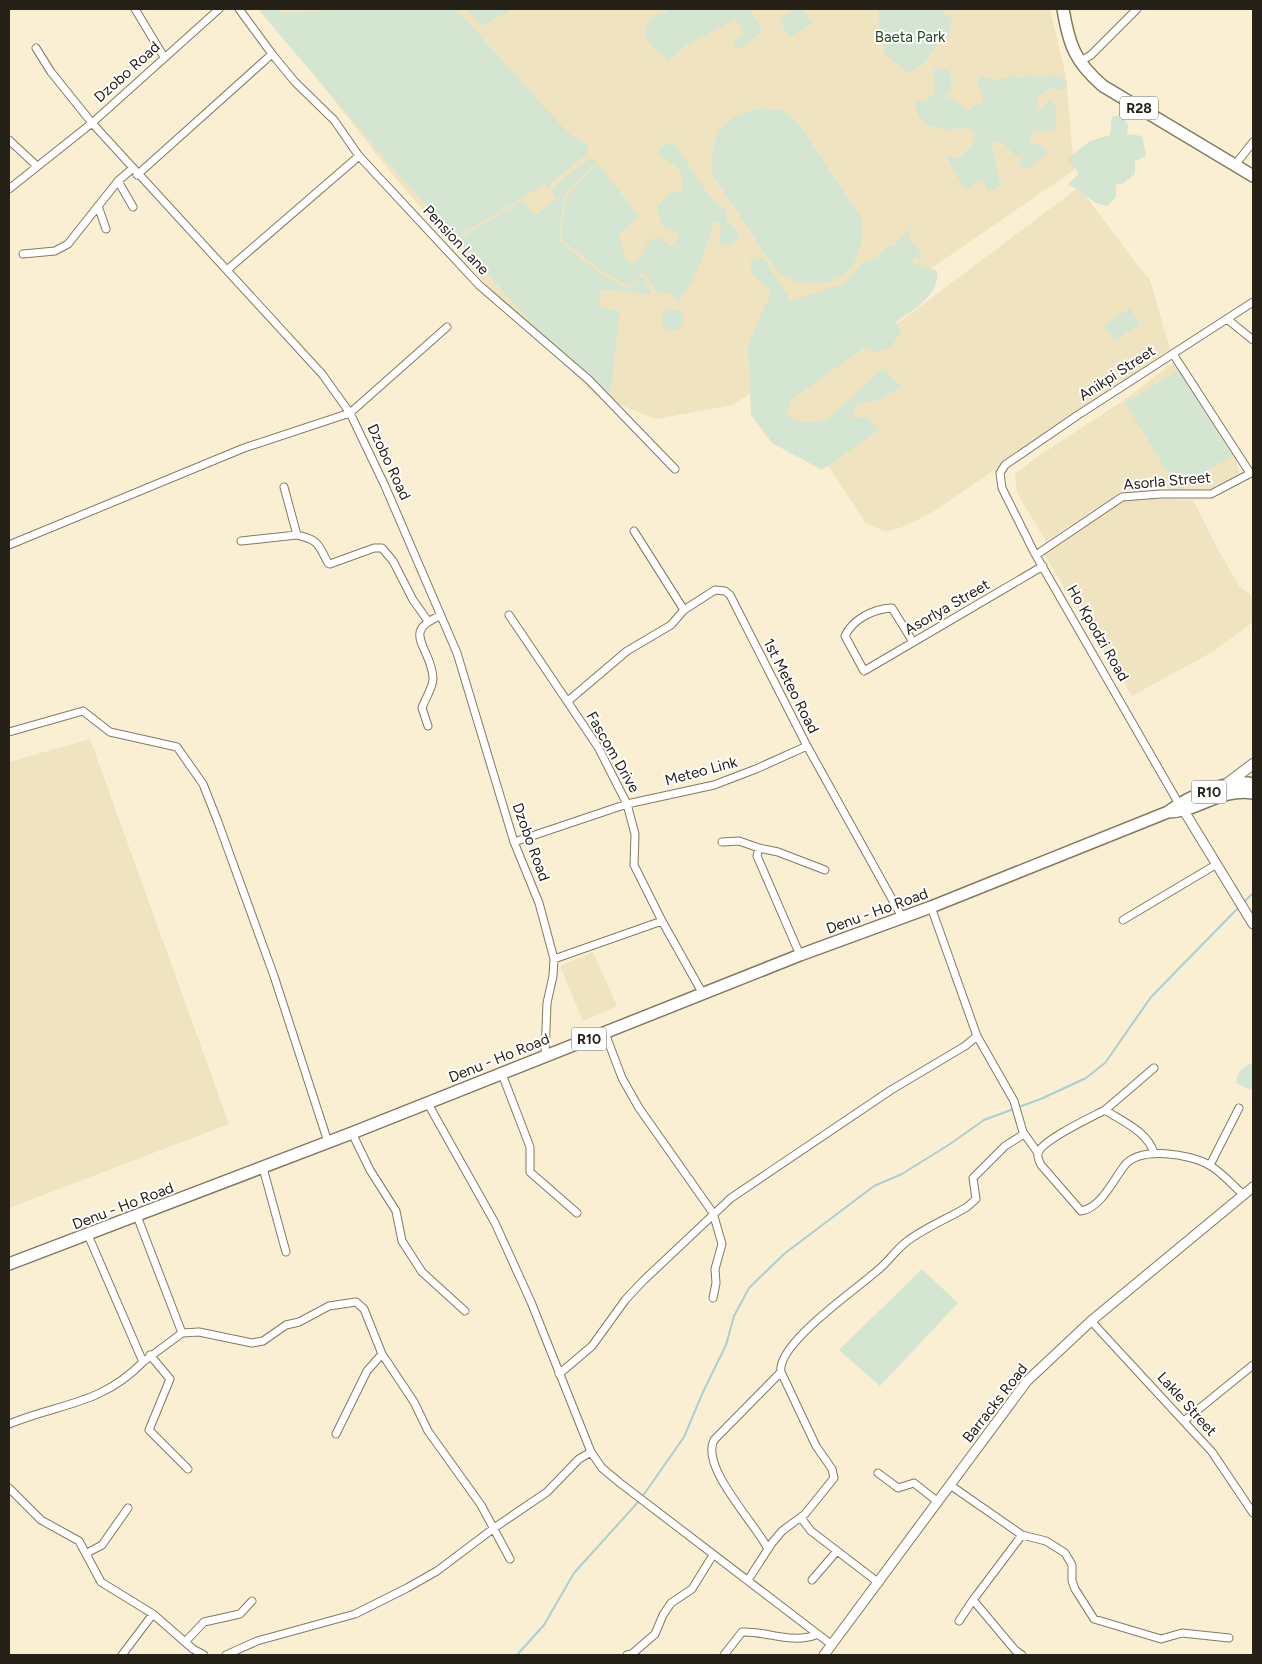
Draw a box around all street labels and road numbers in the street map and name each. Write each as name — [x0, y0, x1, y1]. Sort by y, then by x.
street label: Dzobo Road — [90, 38, 164, 106]
road number: R28 — [1120, 96, 1158, 120]
street label: Pension Lane — [419, 202, 493, 278]
street label: Anikpi Street — [1075, 341, 1159, 404]
street label: Dzobo Road — [363, 421, 415, 503]
street label: Asorla Street — [1123, 468, 1212, 494]
street label: Asorlya Street — [901, 575, 993, 639]
street label: Ho Kpodzi Road — [1063, 582, 1133, 684]
street label: 1st Meteo Road — [759, 635, 823, 737]
street label: Fascom Drive — [583, 708, 643, 796]
street label: Meteo Link — [663, 753, 740, 789]
road number: R10 — [1192, 780, 1226, 804]
street label: Dzobo Road — [509, 800, 553, 884]
street label: Denu - Ho Road — [824, 884, 930, 938]
road number: R10 — [572, 1028, 606, 1050]
street label: Denu - Ho Road — [446, 1030, 552, 1086]
street label: Denu - Ho Road — [70, 1178, 176, 1234]
street label: Barracks Road — [959, 1360, 1031, 1446]
street label: Lakle Street — [1154, 1368, 1221, 1440]

